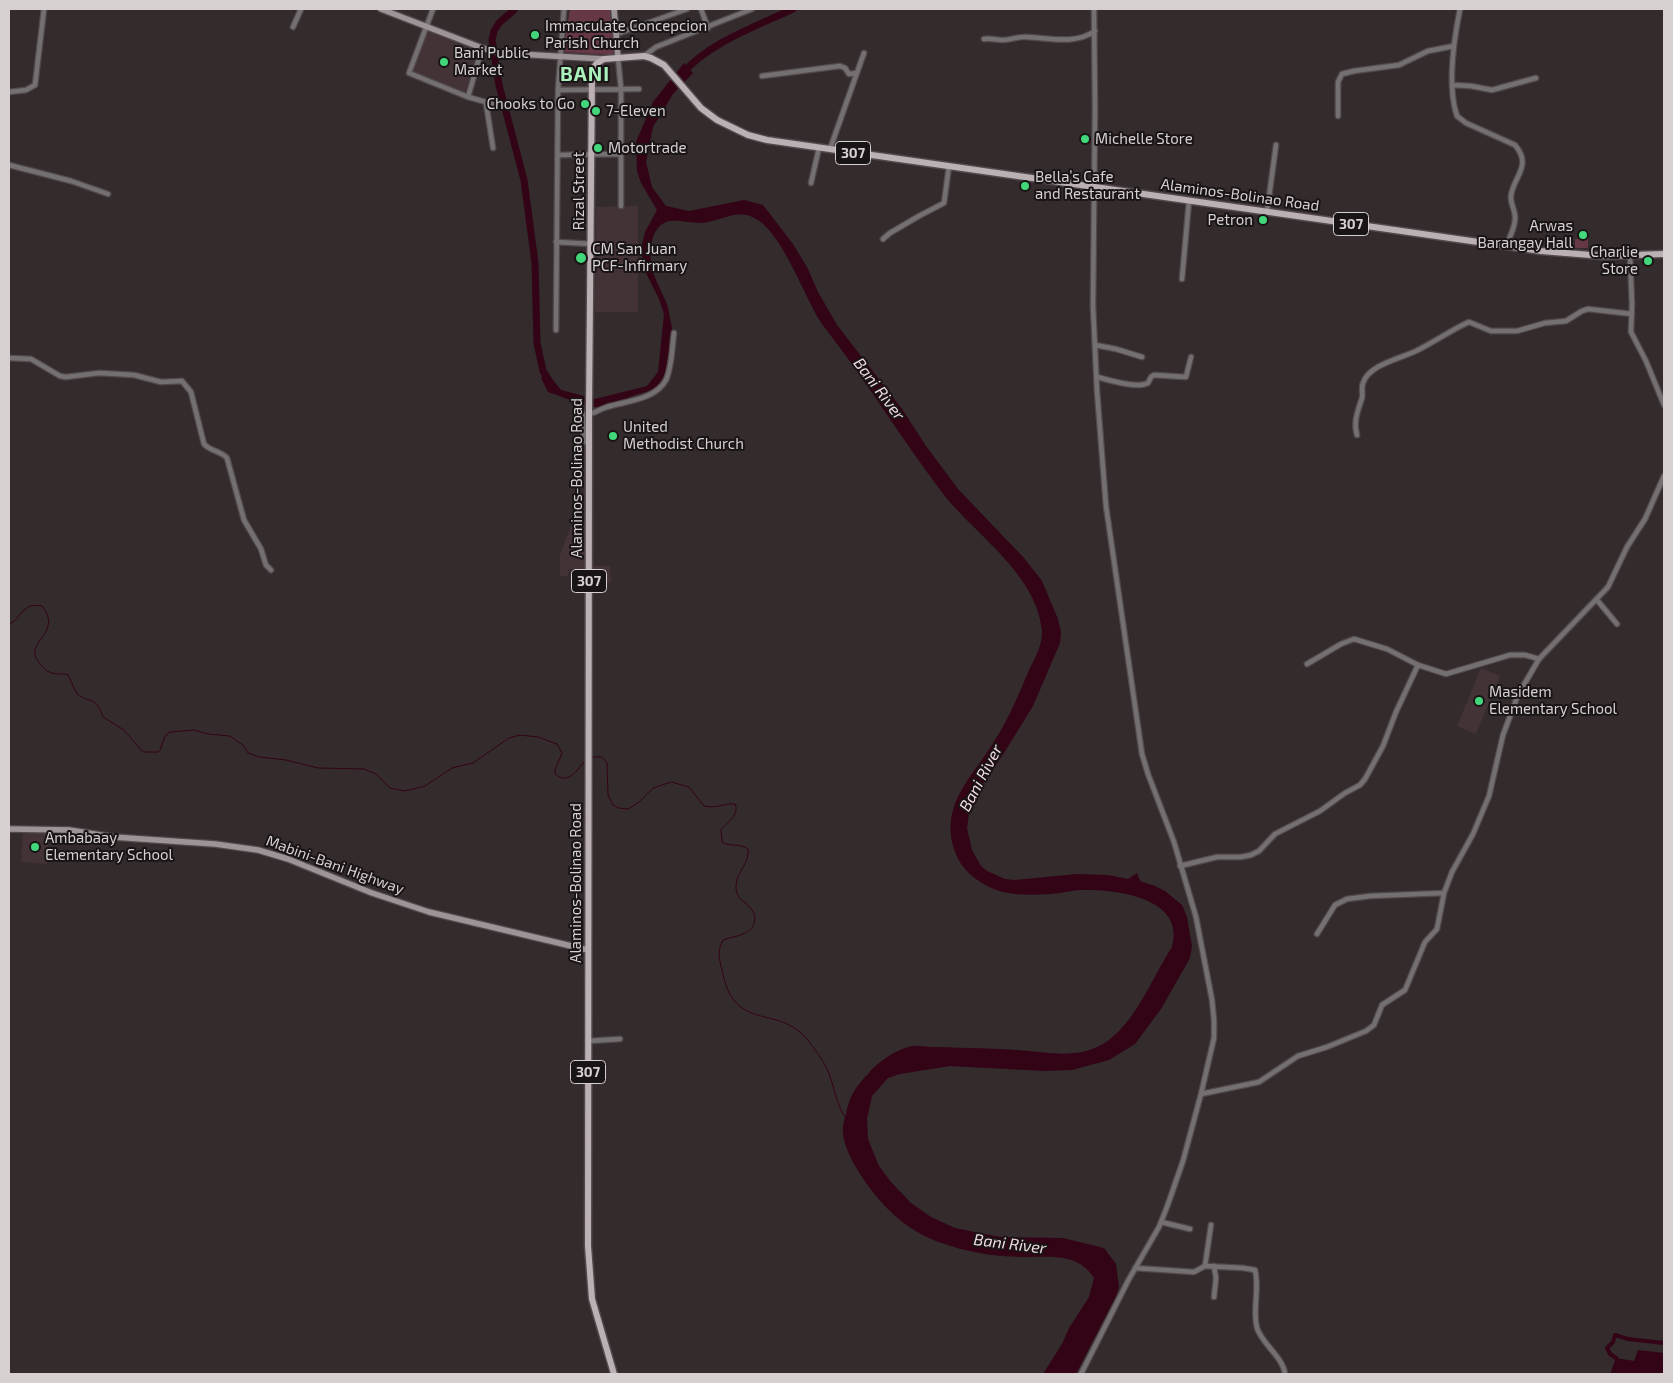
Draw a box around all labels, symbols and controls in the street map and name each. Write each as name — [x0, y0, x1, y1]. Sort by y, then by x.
place label: Immaculate Concepcion Parish Church — [545, 17, 707, 52]
marker: Immaculate Concepcion Parish Church — [529, 29, 541, 41]
place label: Bani Public Market — [454, 44, 529, 79]
marker: Bani Public Market — [438, 56, 450, 68]
district label: BANI — [559, 62, 611, 86]
place label: Chooks to Go — [487, 95, 575, 113]
marker: Chooks to Go — [579, 98, 591, 110]
place label: 7-Eleven — [606, 102, 666, 120]
marker: 7-Eleven — [590, 105, 602, 117]
place label: Michelle Store — [1095, 130, 1193, 148]
marker: Michelle Store — [1079, 133, 1091, 145]
place label: Motortrade — [608, 139, 687, 157]
marker: Motortrade — [592, 142, 604, 154]
road number: 307 — [836, 142, 870, 164]
street label: Rizal Street — [570, 152, 588, 230]
place label: Bella’s Cafe and Restaurant — [1035, 168, 1140, 203]
street label: Alaminos-Bolinao Road — [1160, 175, 1320, 215]
marker: Bella’s Cafe and Restaurant — [1019, 180, 1031, 192]
place label: Petron — [1207, 211, 1253, 229]
road number: 307 — [1334, 212, 1368, 235]
marker: Petron — [1257, 214, 1269, 226]
place label: Arwas Barangay Hall — [1478, 217, 1573, 252]
marker: Arwas Barangay Hall — [1577, 229, 1589, 241]
place label: CM San Juan PCF-Infirmary — [592, 240, 687, 275]
place label: Charlie Store — [1590, 243, 1638, 278]
marker: CM San Juan PCF-Infirmary — [574, 251, 588, 265]
marker: Charlie Store — [1642, 255, 1654, 267]
water label: Bani River — [849, 354, 909, 424]
street label: Alaminos-Bolinao Road — [568, 398, 586, 558]
place label: United Methodist Church — [623, 418, 744, 453]
marker: United Methodist Church — [607, 430, 619, 442]
road number: 307 — [572, 570, 606, 592]
place label: Masidem Elementary School — [1489, 683, 1617, 718]
marker: Masidem Elementary School — [1473, 695, 1485, 707]
water label: Bani River — [955, 741, 1007, 815]
street label: Alaminos-Bolinao Road — [567, 803, 585, 963]
place label: Ambabaay Elementary School — [45, 829, 173, 864]
street label: Mabini-Bani Highway — [264, 832, 406, 898]
marker: Ambabaay Elementary School — [29, 841, 41, 853]
road number: 307 — [570, 1060, 606, 1084]
water label: Bani River — [973, 1230, 1047, 1258]

